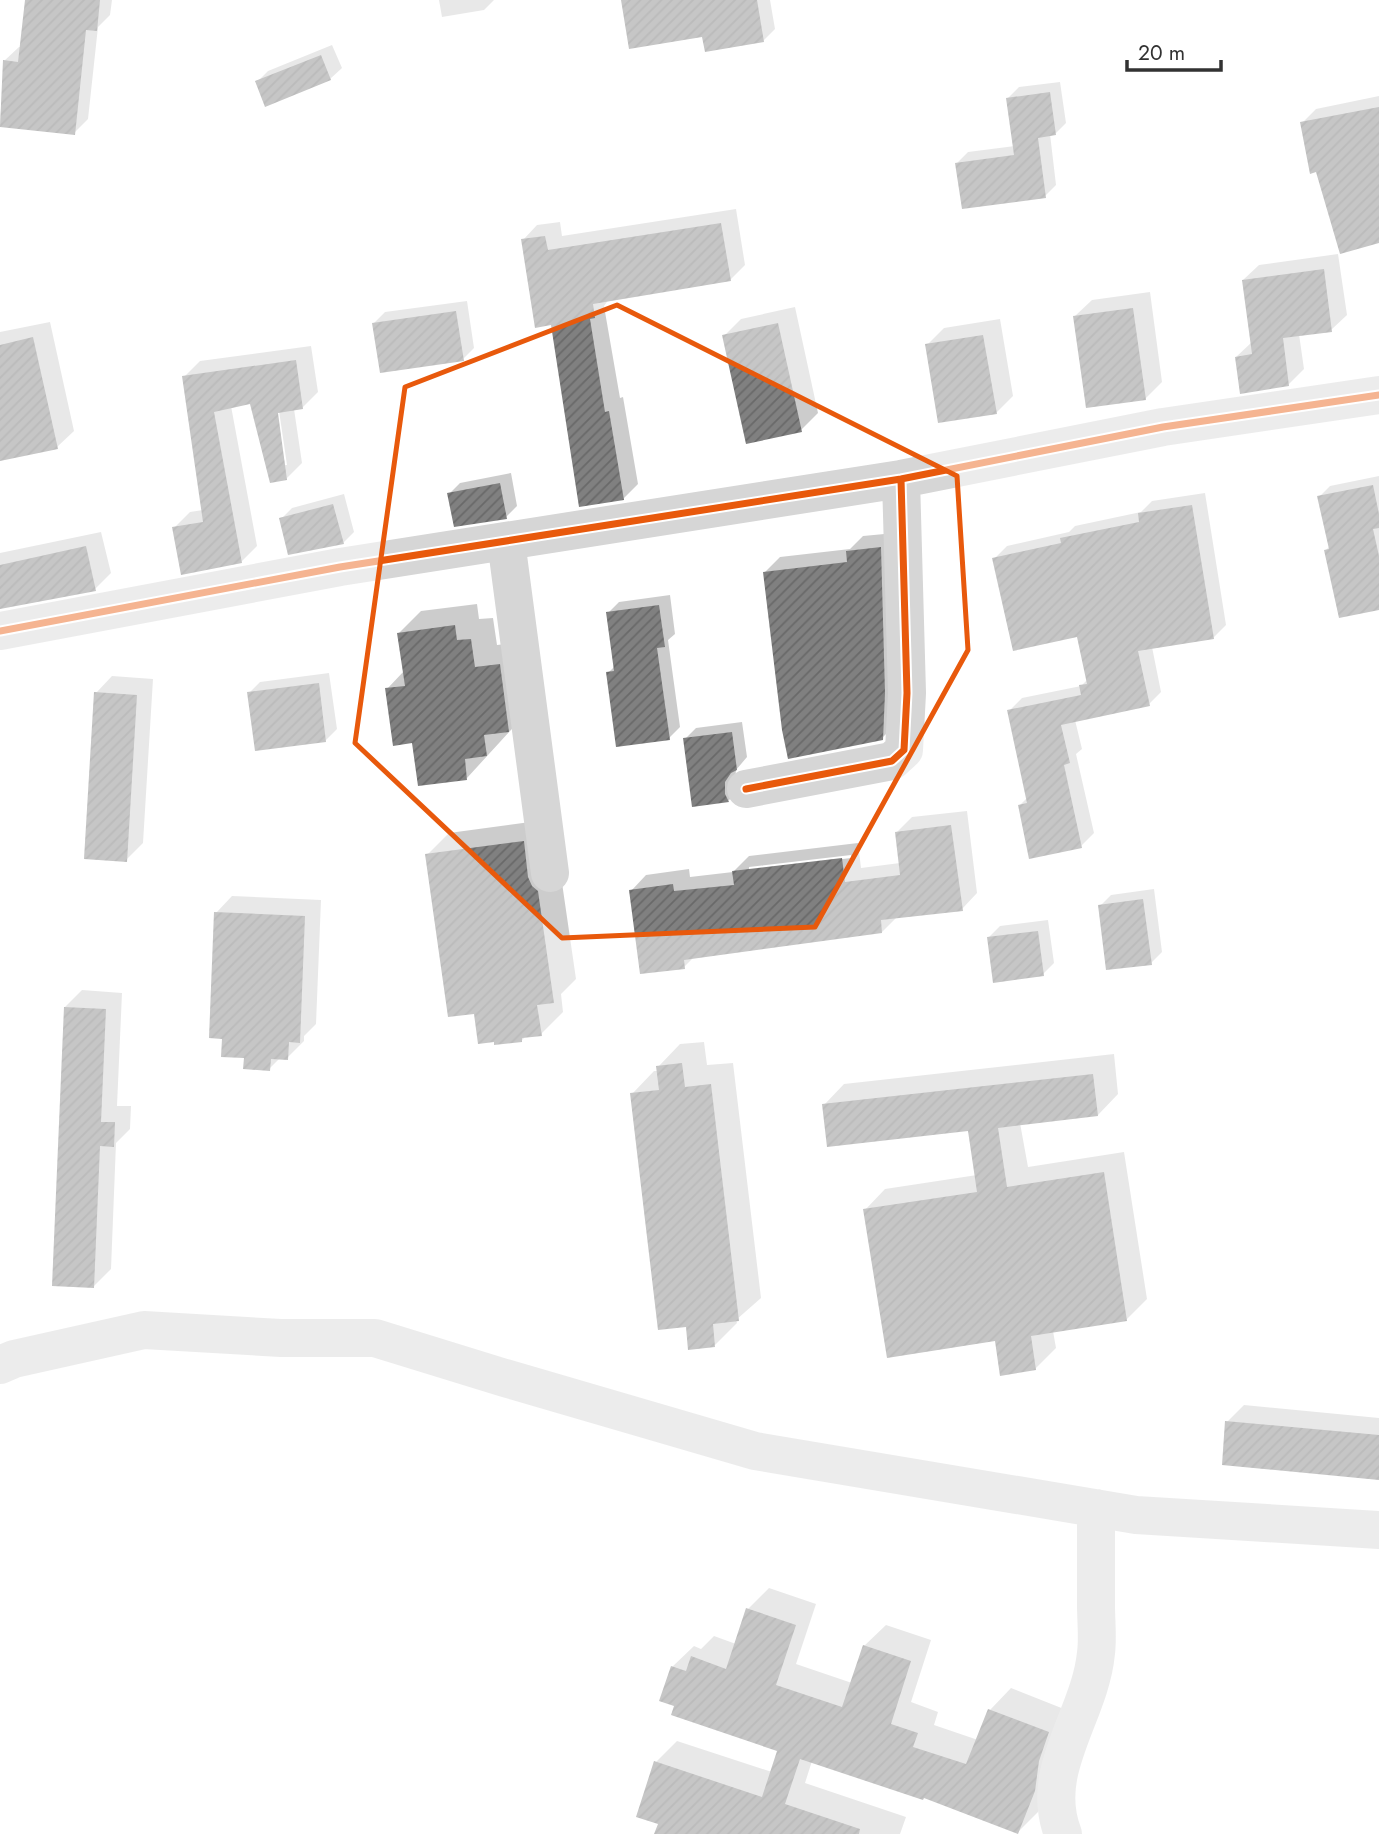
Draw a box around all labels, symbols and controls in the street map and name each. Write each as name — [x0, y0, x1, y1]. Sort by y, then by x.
scale bar — [1127, 28, 1222, 72]
text: 20 m — [1138, 38, 1185, 68]

